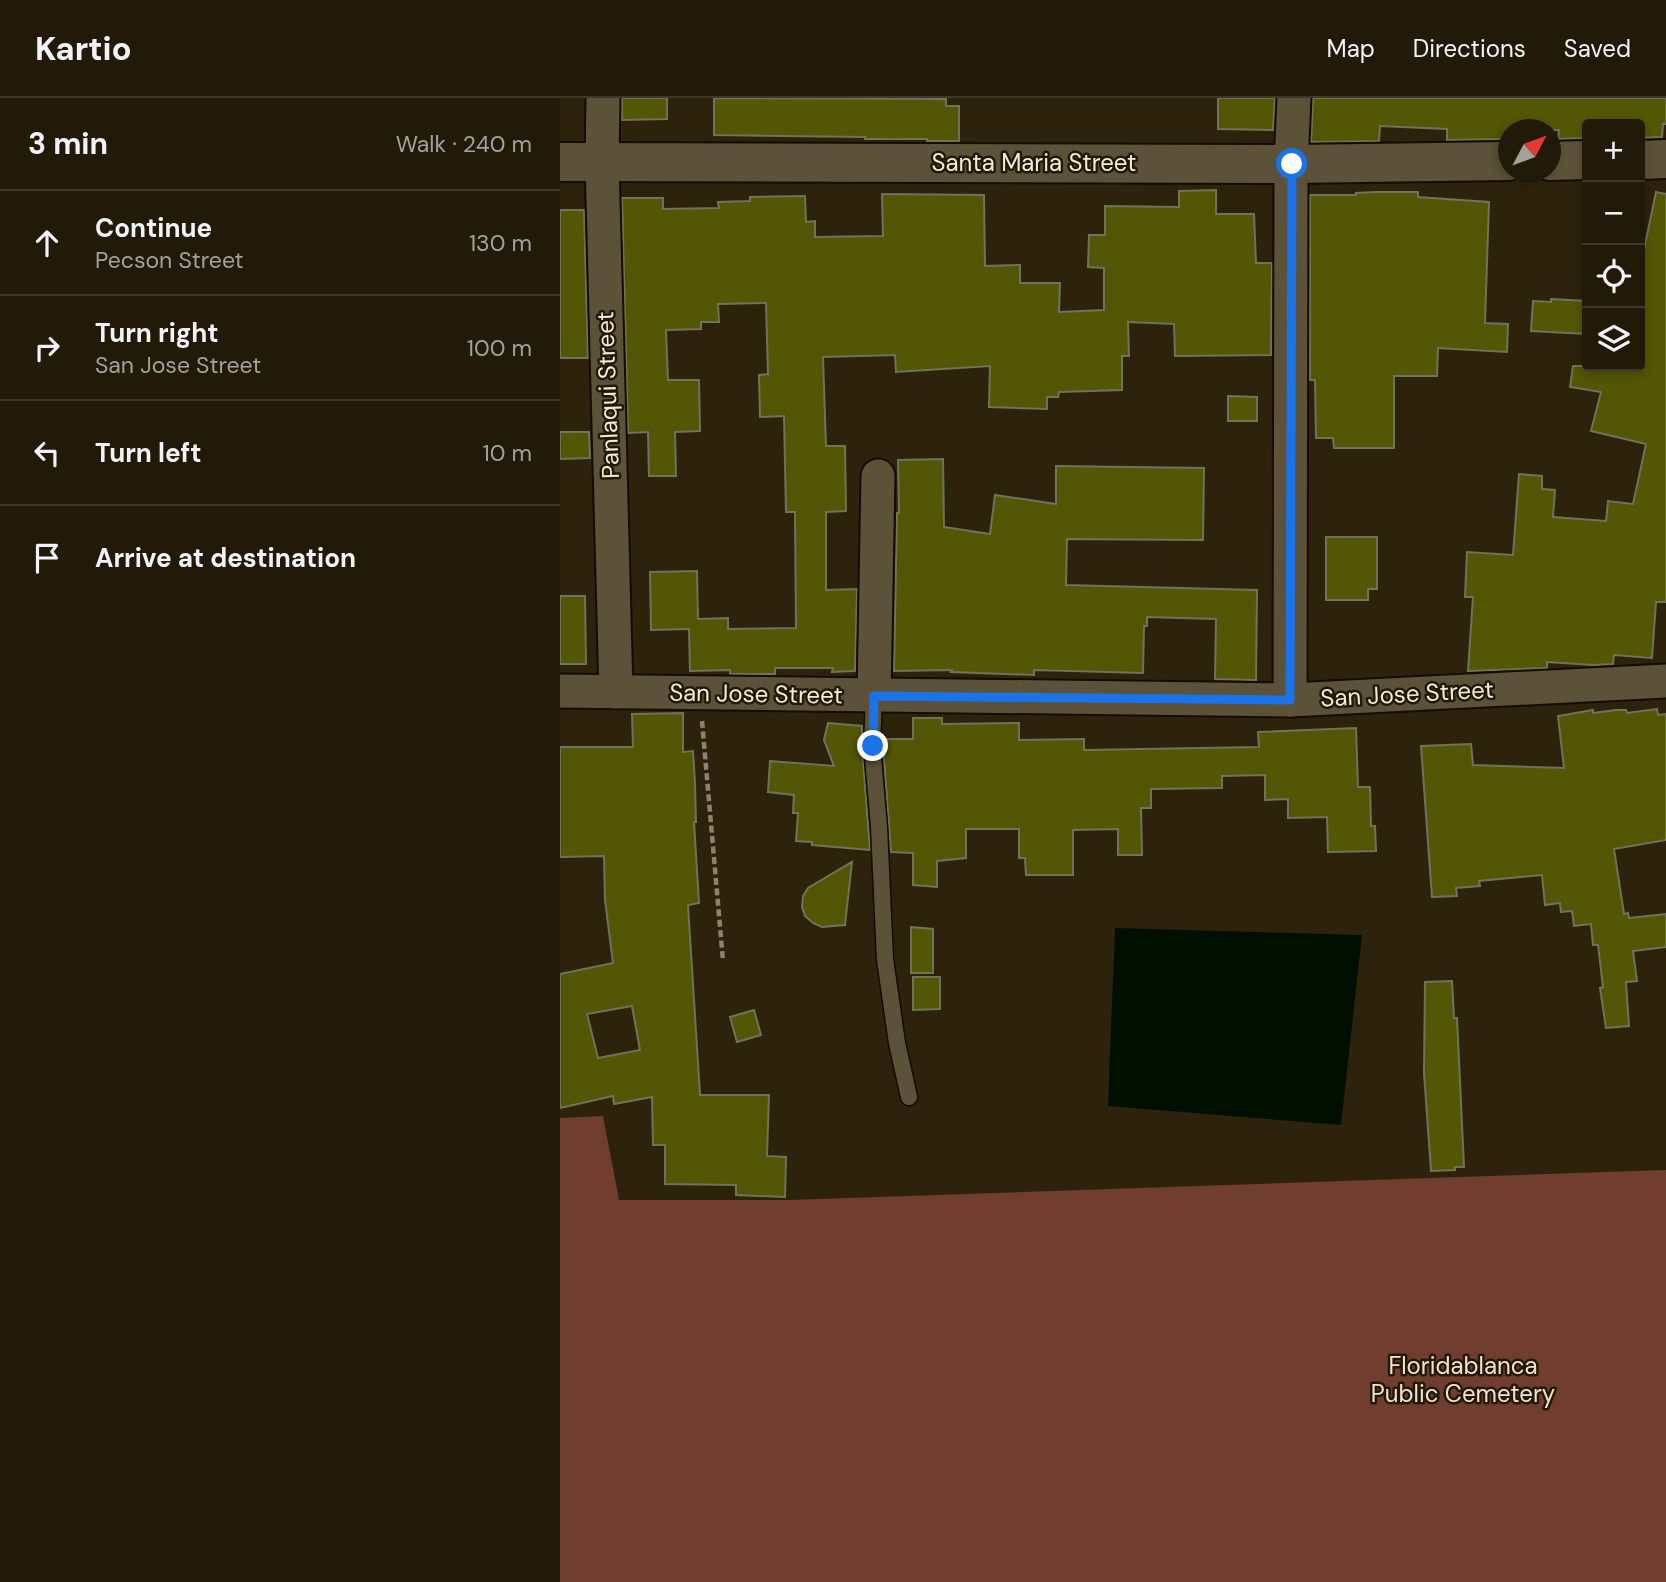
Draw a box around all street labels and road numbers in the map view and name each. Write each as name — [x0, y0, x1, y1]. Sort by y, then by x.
street label: Santa Maria Street — [932, 147, 1136, 178]
street label: Panlaqui Street — [589, 311, 626, 479]
street label: San Jose Street — [1320, 673, 1494, 714]
street label: San Jose Street — [669, 676, 843, 711]

